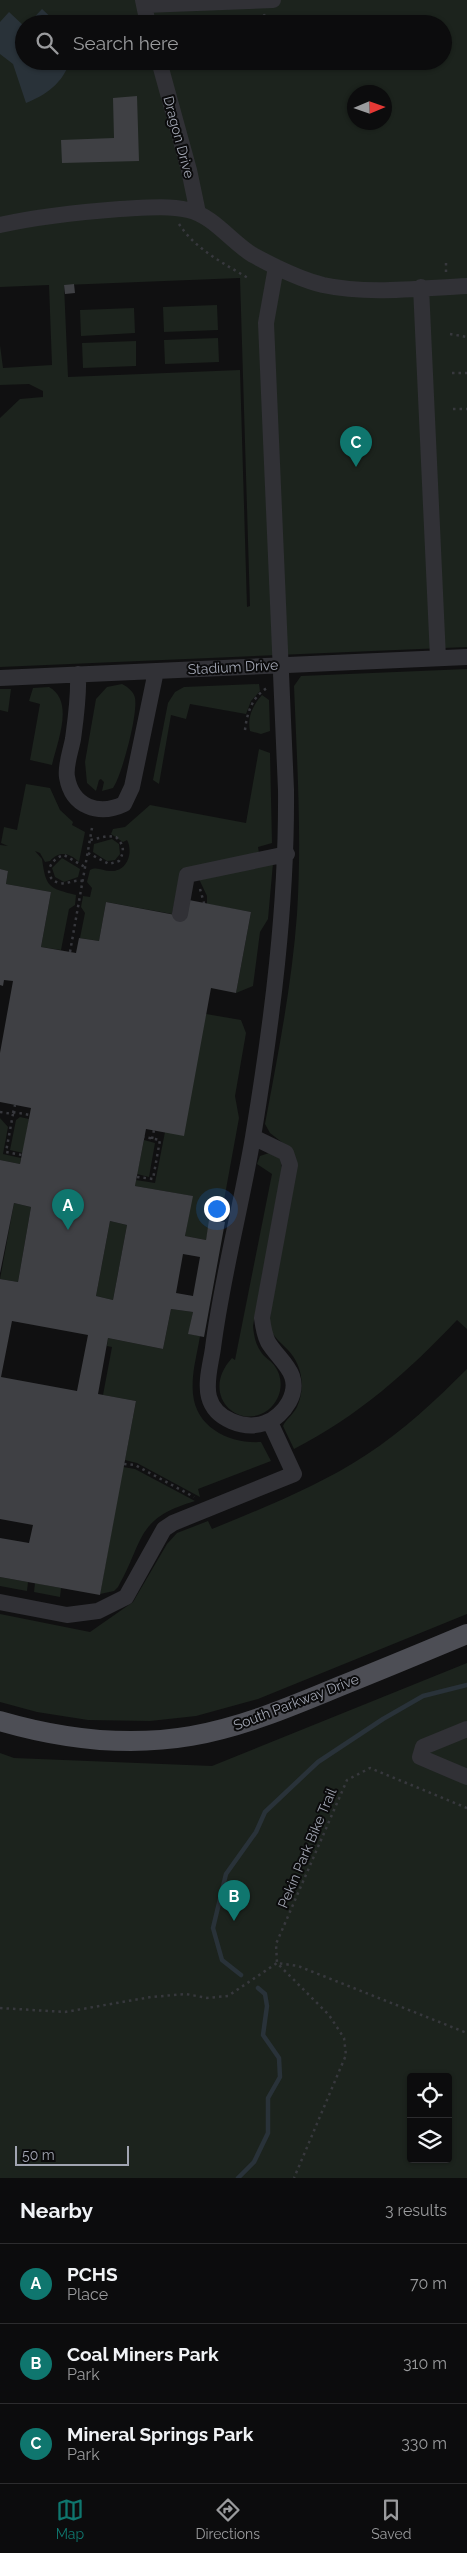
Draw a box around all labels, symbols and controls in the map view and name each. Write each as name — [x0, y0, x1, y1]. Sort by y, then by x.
search box — [15, 15, 452, 70]
icon: search — [33, 29, 61, 57]
text: Search here — [73, 32, 179, 54]
north arrow — [347, 85, 392, 130]
street label: Dragon Drive — [160, 94, 198, 180]
pin: C — [340, 426, 372, 467]
street label: Stadium Drive — [187, 657, 279, 677]
pin: A — [52, 1189, 84, 1230]
your location — [204, 1196, 230, 1222]
street label: South Parkway Drive — [231, 1671, 361, 1733]
street label: Pekin Park Bike Trail — [275, 1786, 340, 1910]
pin: B — [218, 1880, 250, 1921]
map controls — [407, 2073, 452, 2163]
button: locate — [407, 2073, 452, 2118]
button: layers — [407, 2118, 452, 2163]
scale bar — [15, 2143, 129, 2166]
text: 50 m — [22, 2147, 55, 2163]
text: Nearby — [20, 2198, 93, 2223]
text: 3 results — [385, 2201, 447, 2220]
text: PCHS — [67, 2263, 118, 2285]
text: A — [31, 2274, 41, 2293]
text: 70 m — [410, 2274, 447, 2293]
text: Place — [67, 2285, 108, 2304]
text: Coal Miners Park — [67, 2343, 219, 2365]
text: B — [31, 2354, 41, 2373]
text: 310 m — [403, 2354, 447, 2373]
text: Park — [67, 2365, 100, 2384]
text: Mineral Springs Park — [67, 2423, 253, 2445]
text: C — [31, 2434, 41, 2453]
text: 330 m — [401, 2434, 447, 2453]
text: Park — [67, 2445, 100, 2464]
tab: Map — [56, 2496, 84, 2542]
tab: Directions — [195, 2496, 260, 2542]
tab: Saved — [371, 2496, 411, 2542]

